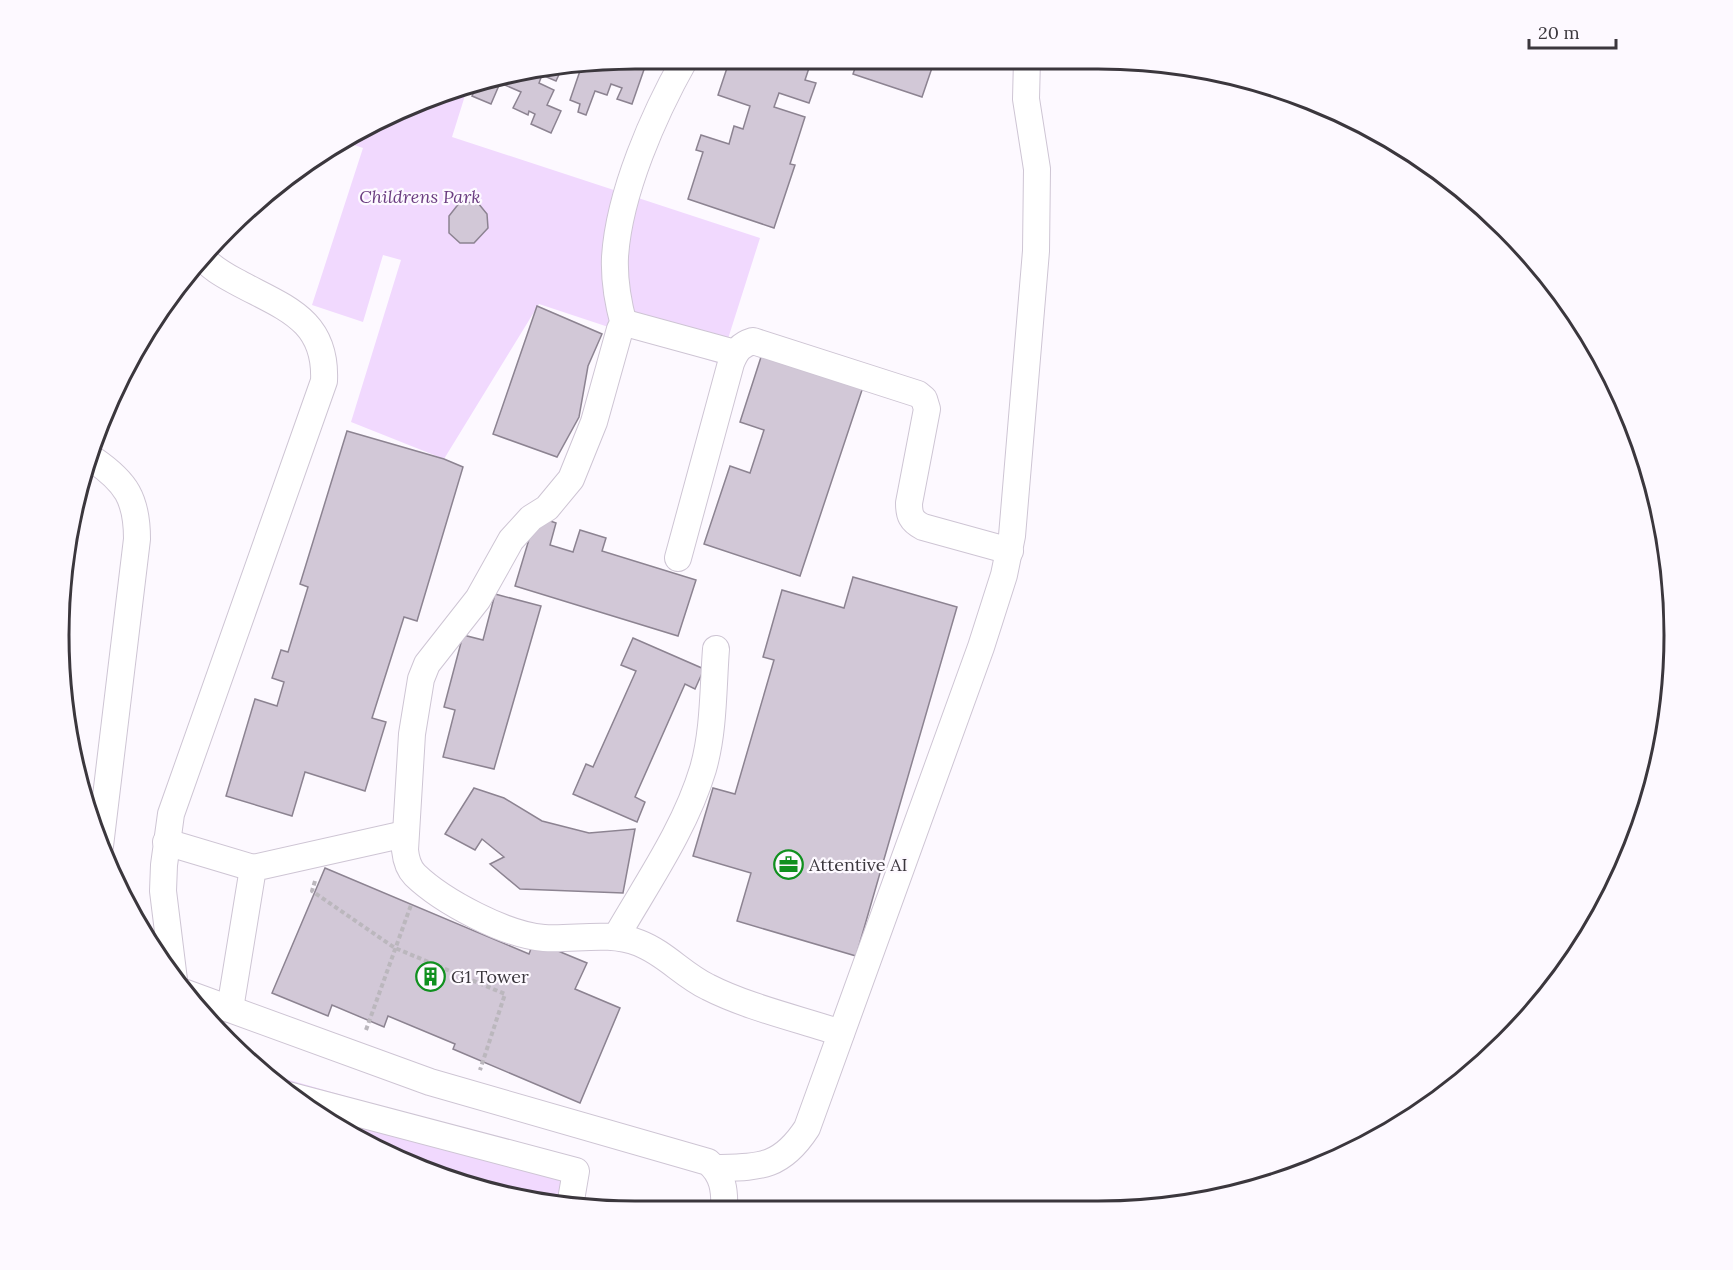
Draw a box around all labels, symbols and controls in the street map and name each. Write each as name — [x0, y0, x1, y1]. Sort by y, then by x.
scale bar — [1529, 12, 1616, 50]
text: 20 m — [1538, 21, 1580, 44]
park label: Childrens Park — [359, 185, 481, 208]
office icon: Attentive AI — [772, 848, 804, 880]
place label: Attentive AI — [808, 853, 908, 876]
building icon: G1 Tower — [414, 960, 446, 992]
place label: G1 Tower — [451, 965, 529, 988]

